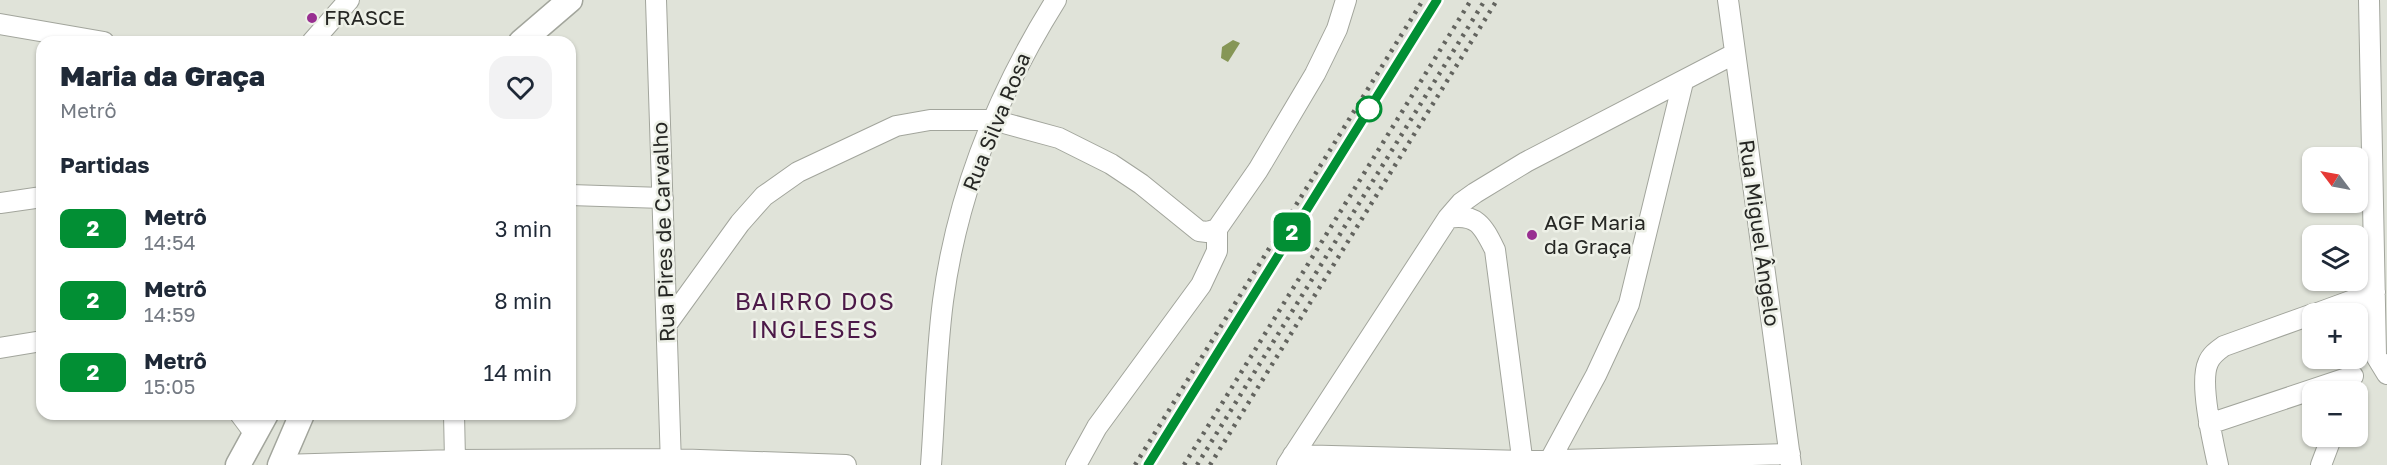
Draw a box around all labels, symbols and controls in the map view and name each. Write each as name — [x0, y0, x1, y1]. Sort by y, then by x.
place label: FRASCE — [324, 4, 405, 30]
marker: FRASCE — [305, 11, 319, 25]
street label: Rua Silva Rosa — [956, 49, 1036, 195]
button: heart — [489, 56, 552, 119]
text: Maria da Graça — [60, 59, 265, 92]
unlabelled marker — [1356, 96, 1382, 122]
text: Metrô — [60, 98, 116, 122]
street label: Rua Pires de Carvalho — [646, 122, 680, 342]
street label: Rua Miguel Ângelo — [1734, 138, 1786, 328]
north arrow — [2302, 147, 2368, 213]
map controls — [2302, 147, 2368, 447]
text: Partidas — [60, 151, 150, 178]
text: Metrô — [144, 203, 207, 230]
place label: AGF Maria da Graça — [1544, 209, 1646, 259]
line badge: 2 — [1272, 212, 1312, 252]
text: 2 — [87, 215, 99, 241]
text: 3 min — [495, 215, 552, 242]
text: 2 — [1286, 219, 1298, 245]
button: layers — [2302, 225, 2368, 291]
marker: AGF Maria da Graça — [1525, 228, 1539, 242]
text: 14:54 — [144, 230, 196, 254]
text: Metrô — [144, 275, 207, 302]
district label: BAIRRO DOS INGLESES — [735, 286, 895, 343]
text: 2 — [87, 287, 99, 313]
text: 8 min — [494, 287, 552, 314]
text: 14:59 — [144, 302, 196, 326]
button: + — [2302, 303, 2368, 369]
text: Metrô — [144, 347, 207, 374]
text: 2 — [87, 359, 99, 385]
text: 14 min — [484, 359, 552, 386]
text: 15:05 — [144, 374, 195, 398]
button: − — [2302, 381, 2368, 447]

